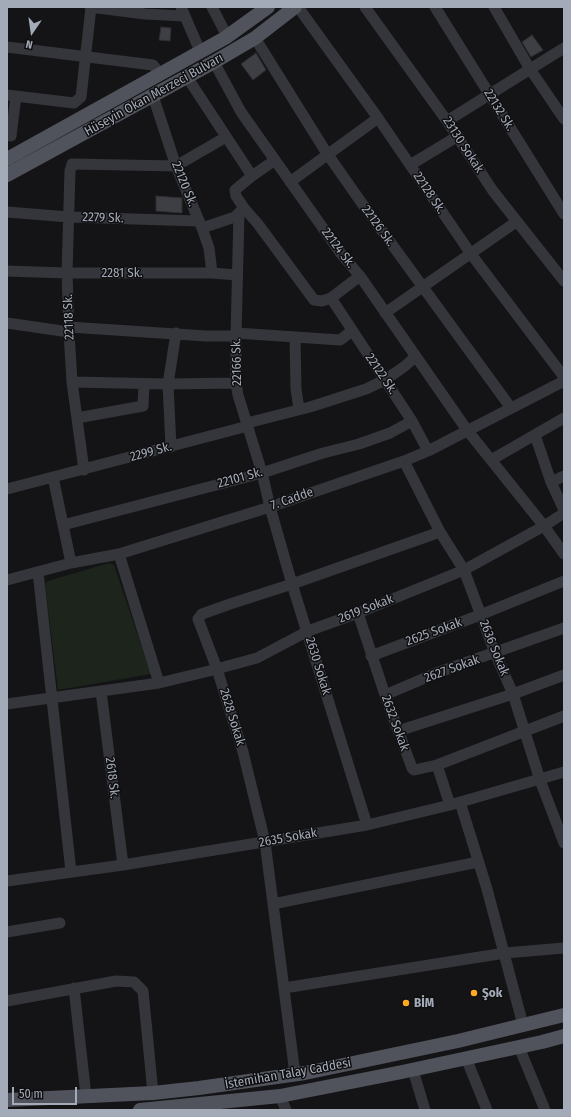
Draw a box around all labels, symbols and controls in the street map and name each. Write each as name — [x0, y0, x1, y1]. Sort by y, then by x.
north arrow — [12, 12, 52, 52]
text: N — [25, 37, 34, 51]
street label: Hüseyin Okan Merzeci Bulvarı — [82, 50, 226, 140]
street label: 22132 Sk. — [480, 86, 518, 134]
street label: 23130 Sokak — [439, 114, 487, 176]
street label: 22120 Sk. — [168, 159, 200, 209]
street label: 22128 Sk. — [409, 169, 449, 217]
street label: 22126 Sk. — [358, 202, 398, 250]
street label: 2279 Sk. — [82, 209, 124, 227]
street label: 22124 Sk. — [318, 225, 358, 271]
street label: 2281 Sk. — [101, 265, 143, 281]
street label: 22118 Sk. — [60, 294, 78, 340]
street label: 22166 Sk. — [229, 338, 245, 386]
street label: 22122 Sk. — [362, 351, 400, 397]
street label: 2299 Sk. — [129, 439, 173, 465]
street label: 22101 Sk. — [216, 464, 264, 492]
street label: 7. Cadde — [269, 484, 315, 514]
street label: 2619 Sokak — [336, 591, 396, 627]
street label: 2625 Sokak — [404, 615, 464, 649]
street label: 2636 Sokak — [476, 618, 512, 678]
street label: 2630 Sokak — [302, 635, 334, 697]
street label: 2627 Sokak — [422, 652, 482, 686]
street label: 2628 Sokak — [216, 687, 248, 747]
street label: 2632 Sokak — [378, 693, 412, 753]
street label: 2618 Sk. — [102, 756, 122, 800]
street label: 2635 Sokak — [258, 825, 318, 851]
place label: Şok — [482, 985, 502, 1001]
marker: Şok — [469, 988, 479, 998]
place label: BİM — [414, 995, 434, 1011]
marker: BİM — [401, 998, 411, 1008]
street label: İstemihan Talay Caddesi — [224, 1055, 352, 1093]
scale bar — [14, 1079, 79, 1105]
text: 50 m — [19, 1087, 43, 1101]

